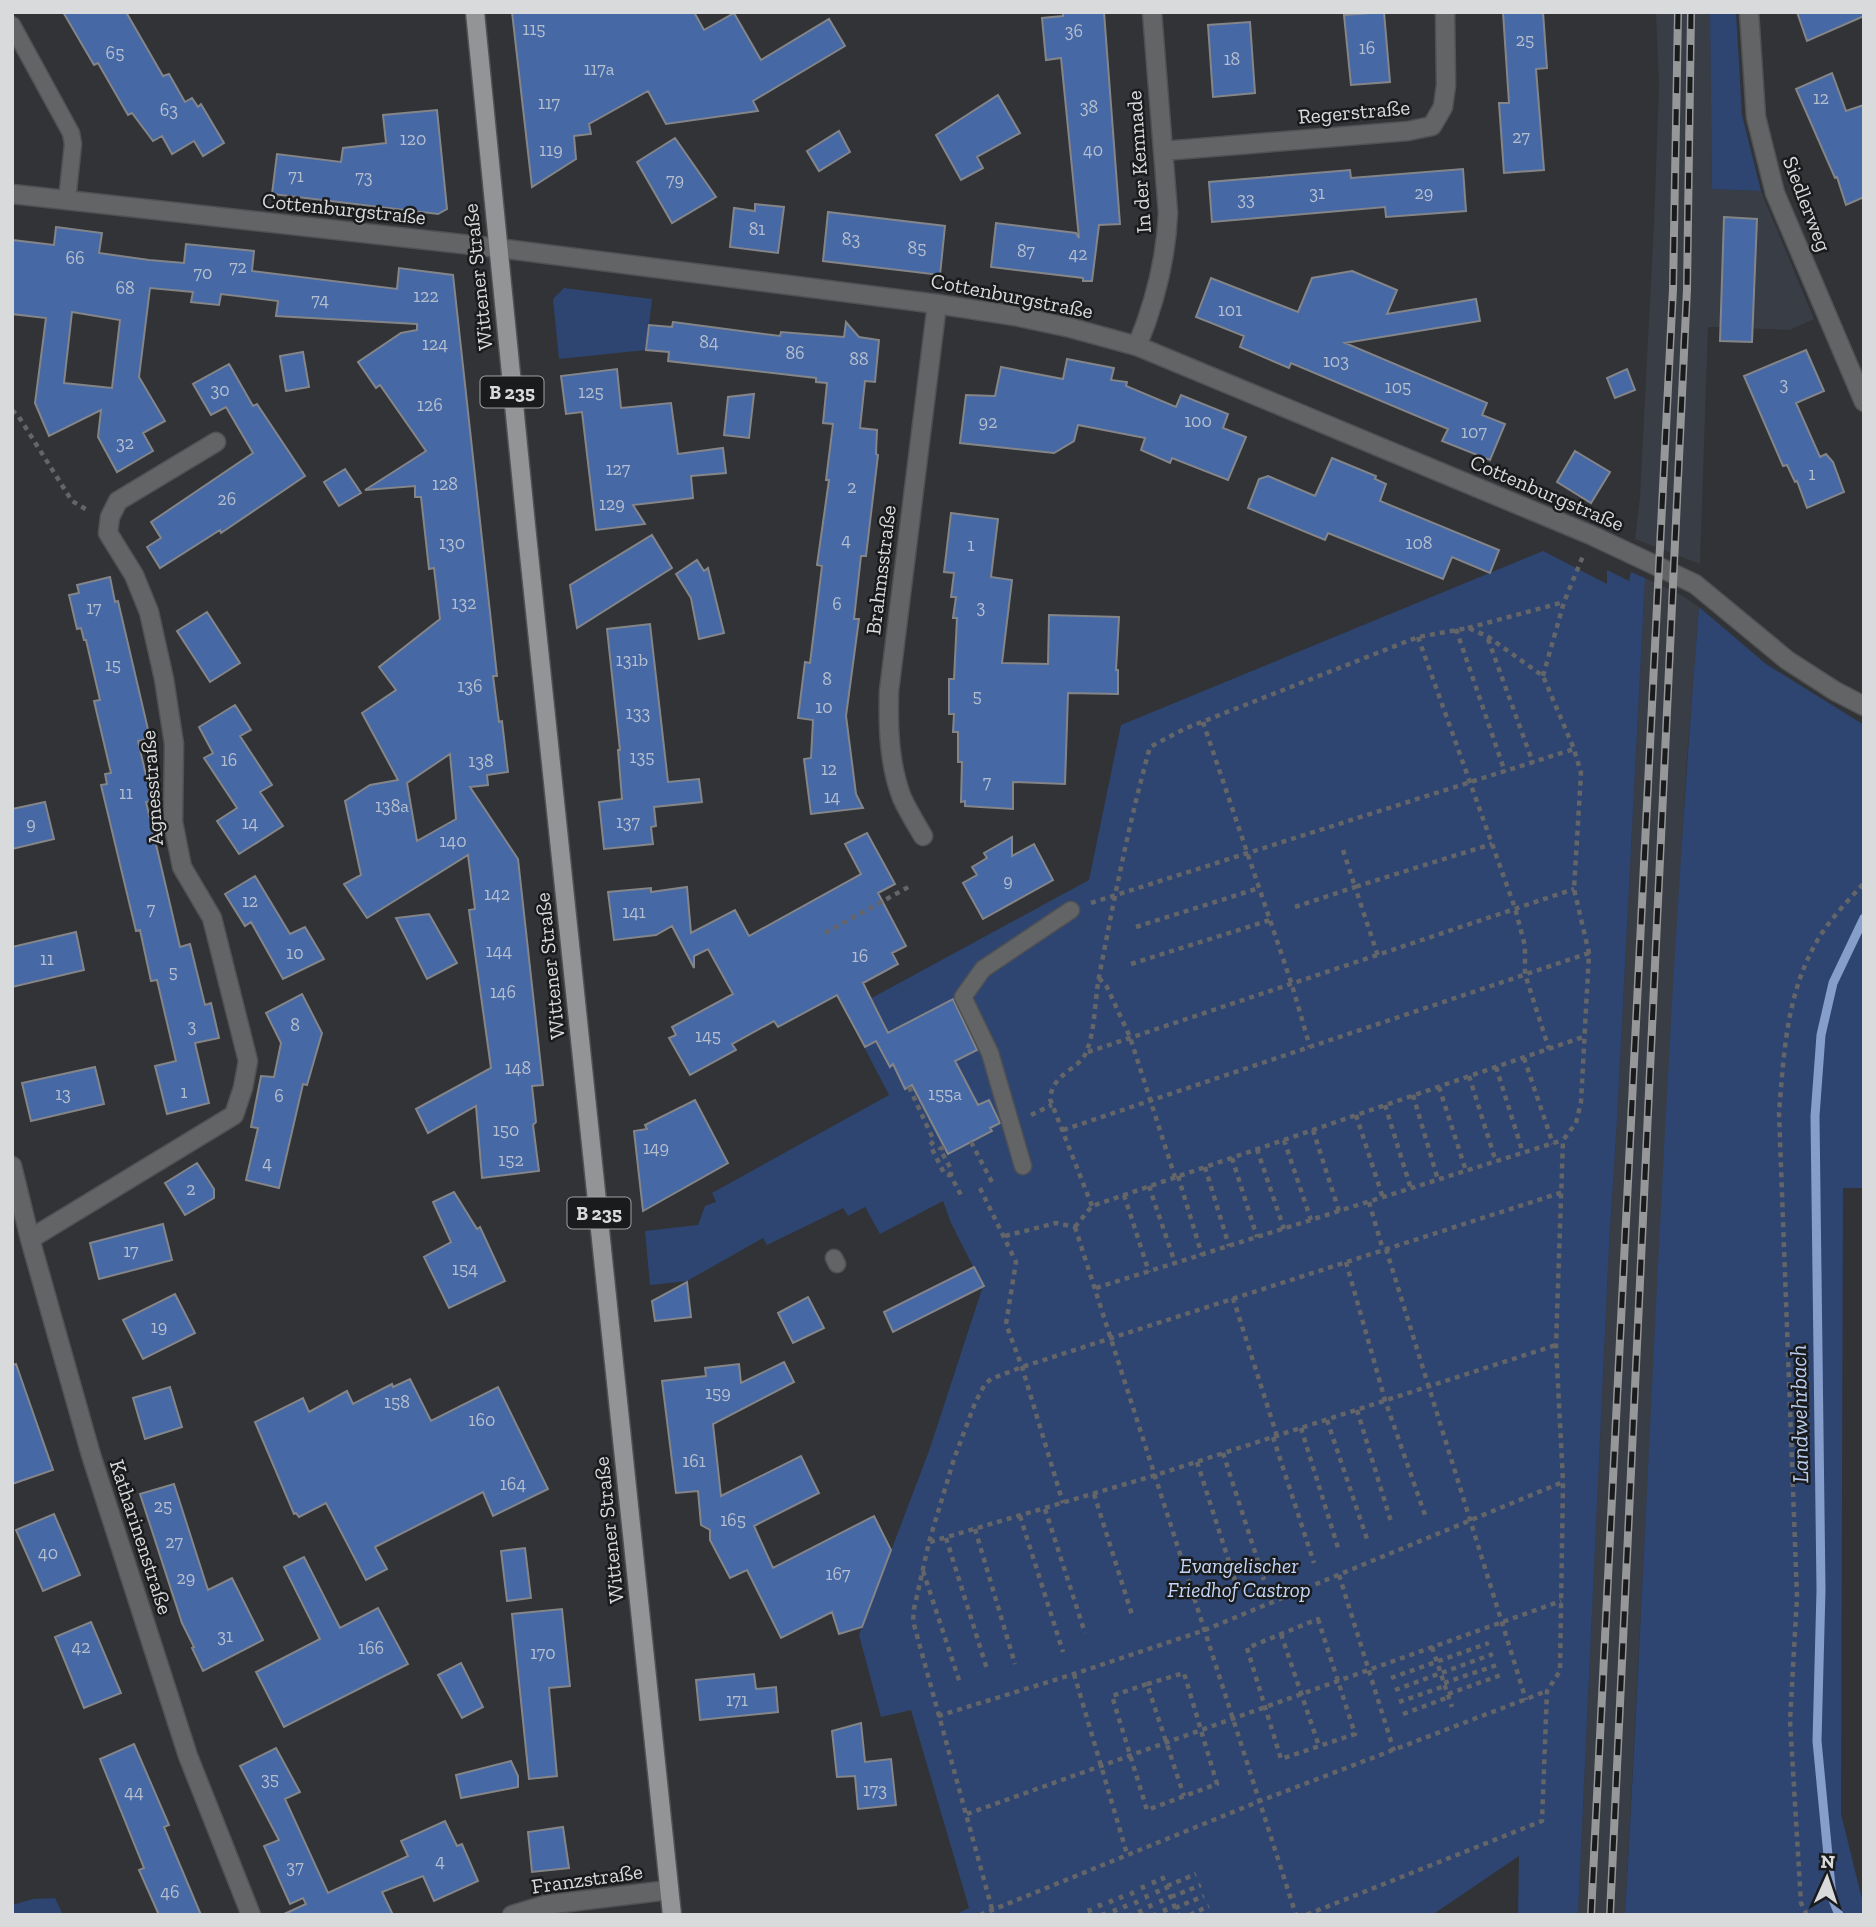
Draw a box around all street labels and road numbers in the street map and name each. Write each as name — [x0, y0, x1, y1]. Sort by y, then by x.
street label: In der Kemnade — [1121, 90, 1156, 234]
street label: Regerstraße — [1297, 94, 1411, 129]
street label: Siedlerweg — [1778, 153, 1837, 255]
street label: Cottenburgstraße — [261, 187, 427, 230]
street label: Wittener Straße — [457, 202, 498, 352]
street label: Cottenburgstraße — [929, 268, 1095, 324]
road number: B 235 — [480, 376, 544, 408]
street label: Cottenburgstraße — [1467, 449, 1628, 536]
street label: Brahmsstraße — [860, 504, 901, 636]
street label: Agnesstraße — [135, 729, 168, 846]
street label: Wittener Straße — [529, 891, 570, 1041]
road number: B 235 — [568, 1198, 630, 1228]
street label: Wittener Straße — [588, 1455, 629, 1605]
street label: Katharinenstraße — [105, 1456, 178, 1618]
street label: Franzstraße — [530, 1858, 644, 1899]

